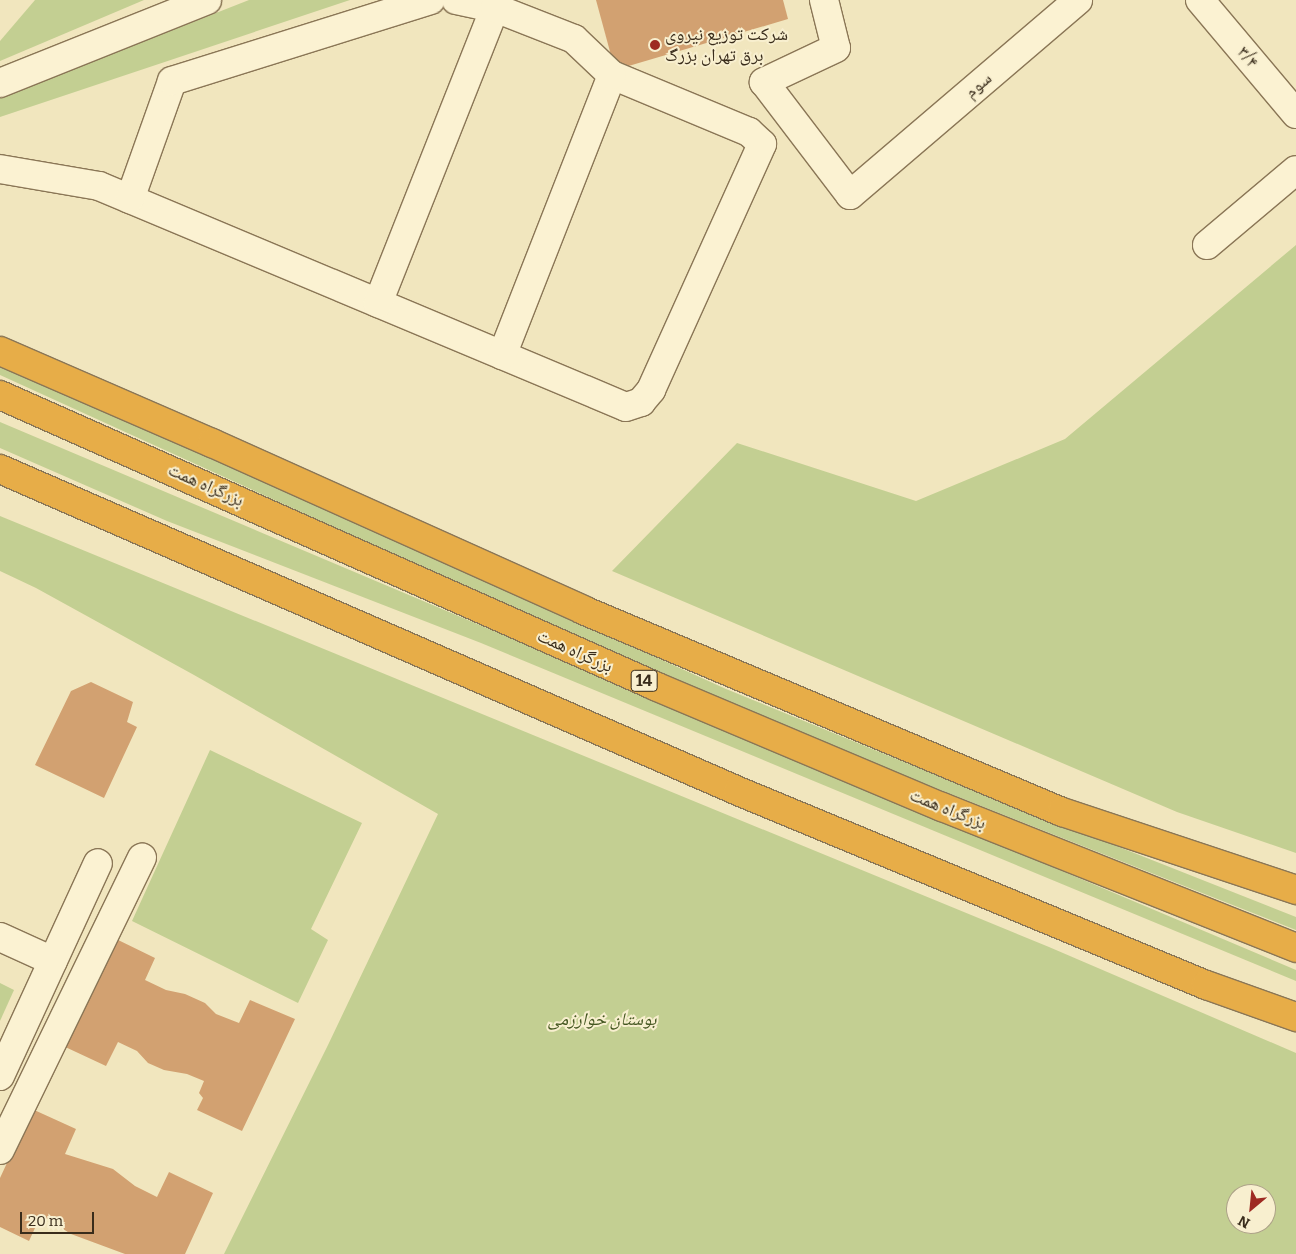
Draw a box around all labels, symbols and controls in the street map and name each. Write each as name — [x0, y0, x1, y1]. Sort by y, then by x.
place label: شرکت توزیع نیروی برق تهران بزرگ — [665, 24, 788, 66]
marker: شرکت توزیع نیروی برق تهران بزرگ — [649, 39, 661, 51]
street label: ۳/۴ — [1233, 42, 1263, 72]
street label: سوم — [960, 67, 996, 103]
street label: بزرگراه همت — [165, 459, 247, 511]
street label: بزرگراه همت — [534, 625, 616, 677]
road number: 14 — [630, 668, 658, 694]
street label: بزرگراه همت — [907, 784, 989, 834]
park label: بوستان خوارزمی — [548, 1008, 656, 1030]
north arrow — [1226, 1184, 1276, 1234]
scale bar — [22, 1202, 96, 1234]
text: 20 m — [28, 1212, 63, 1230]
text: N — [1235, 1212, 1253, 1232]

